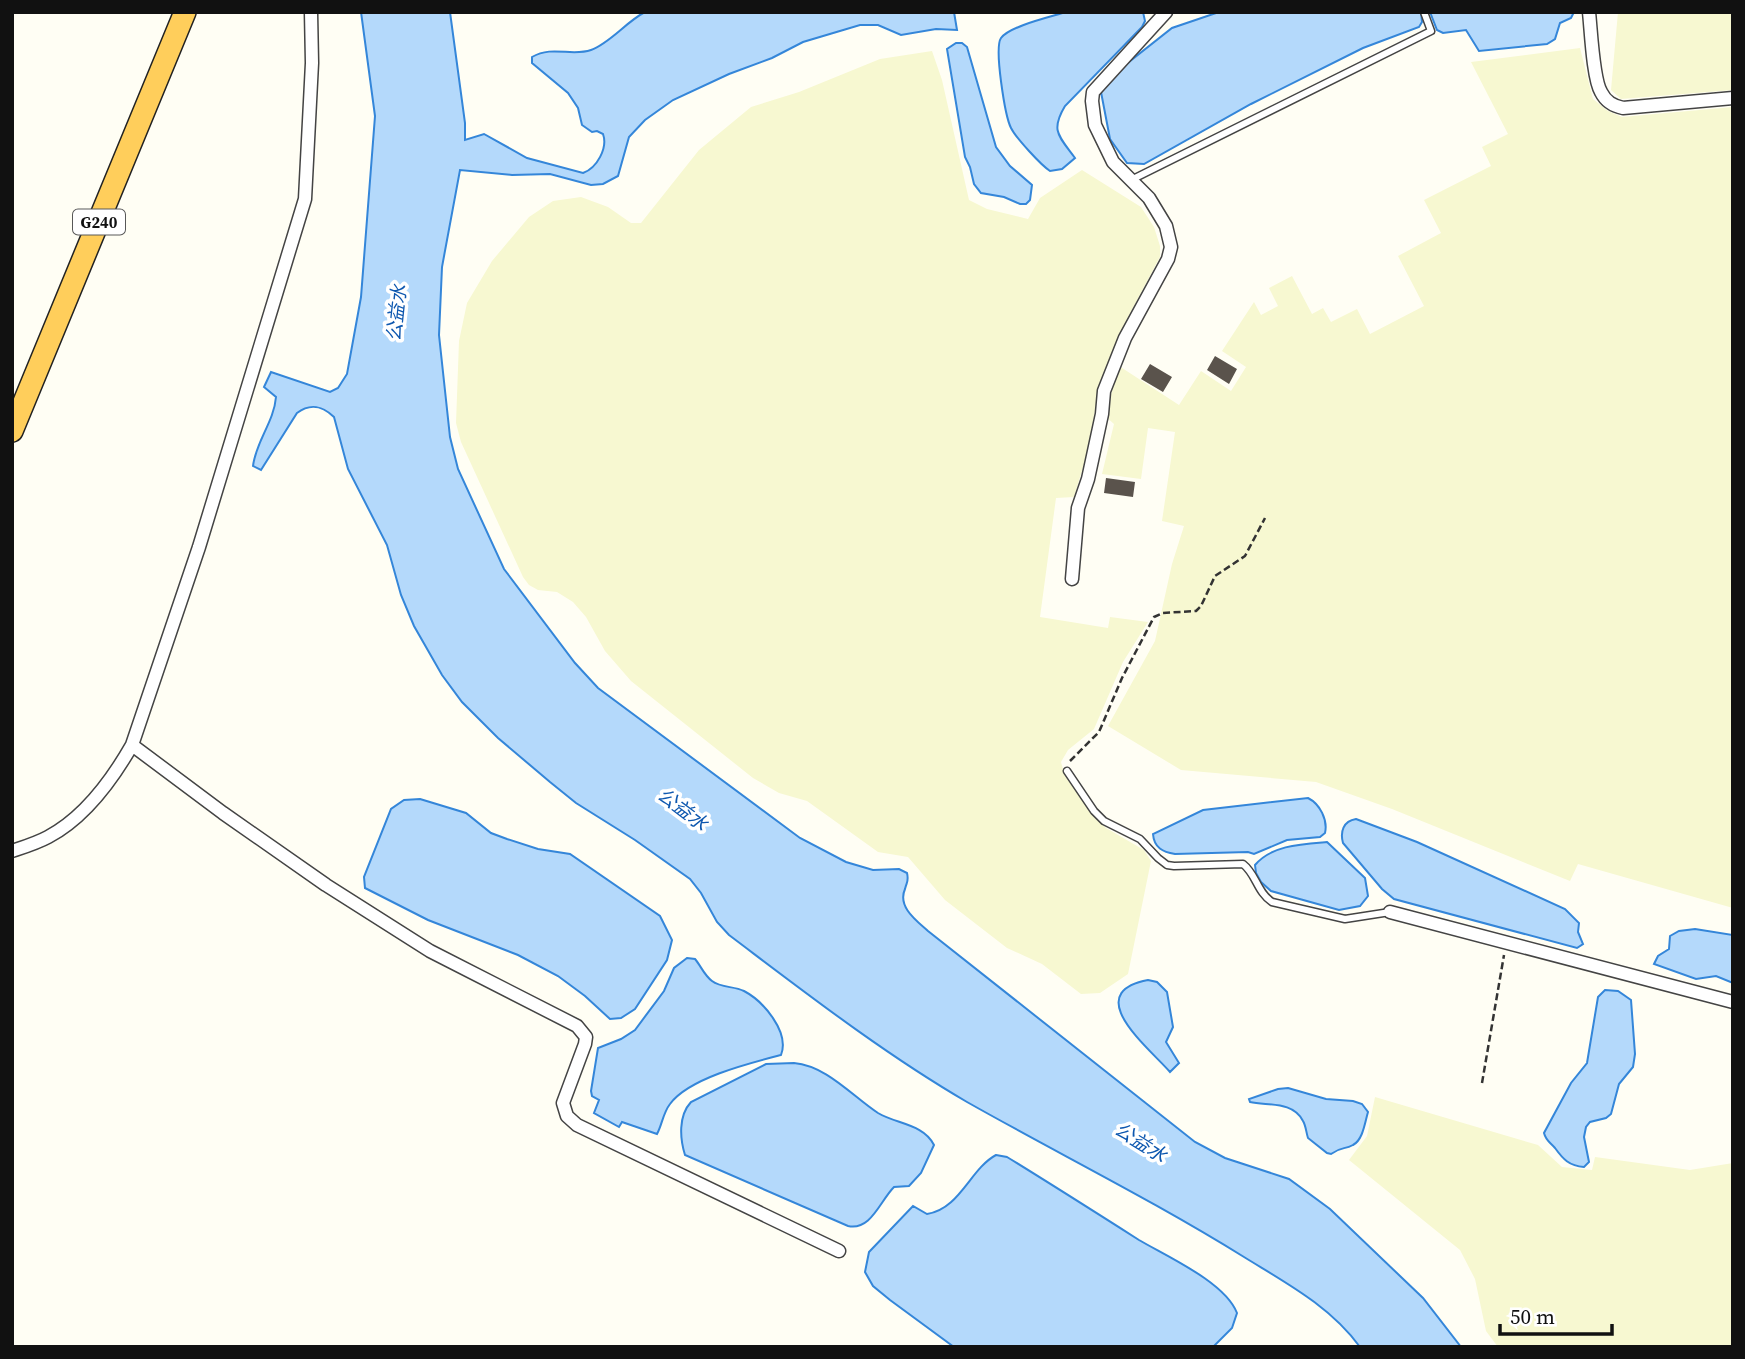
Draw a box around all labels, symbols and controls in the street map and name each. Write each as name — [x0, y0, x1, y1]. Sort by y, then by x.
road number: G240 — [73, 210, 125, 234]
water label: 公益水 — [380, 282, 412, 343]
water label: 公益水 — [652, 781, 714, 837]
water label: 公益水 — [1110, 1116, 1173, 1169]
scale bar — [1500, 1292, 1612, 1336]
text: 50 m — [1510, 1302, 1555, 1331]

